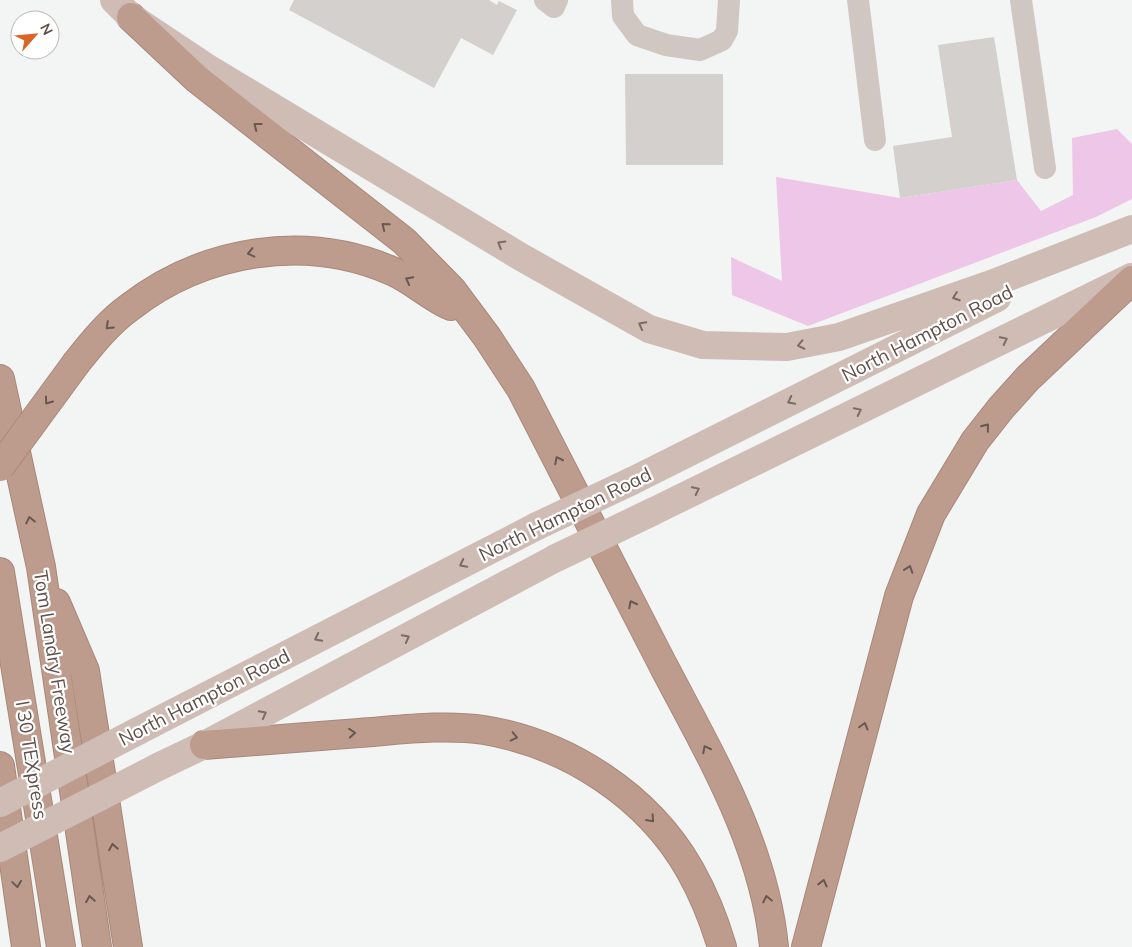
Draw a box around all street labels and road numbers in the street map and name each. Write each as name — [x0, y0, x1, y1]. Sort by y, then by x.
street label: North Hampton Road — [837, 279, 1017, 387]
street label: North Hampton Road — [475, 462, 655, 566]
street label: Tom Landry Freeway — [29, 569, 81, 755]
street label: North Hampton Road — [114, 643, 294, 751]
street label: I 30 TEXpress — [11, 699, 53, 821]

